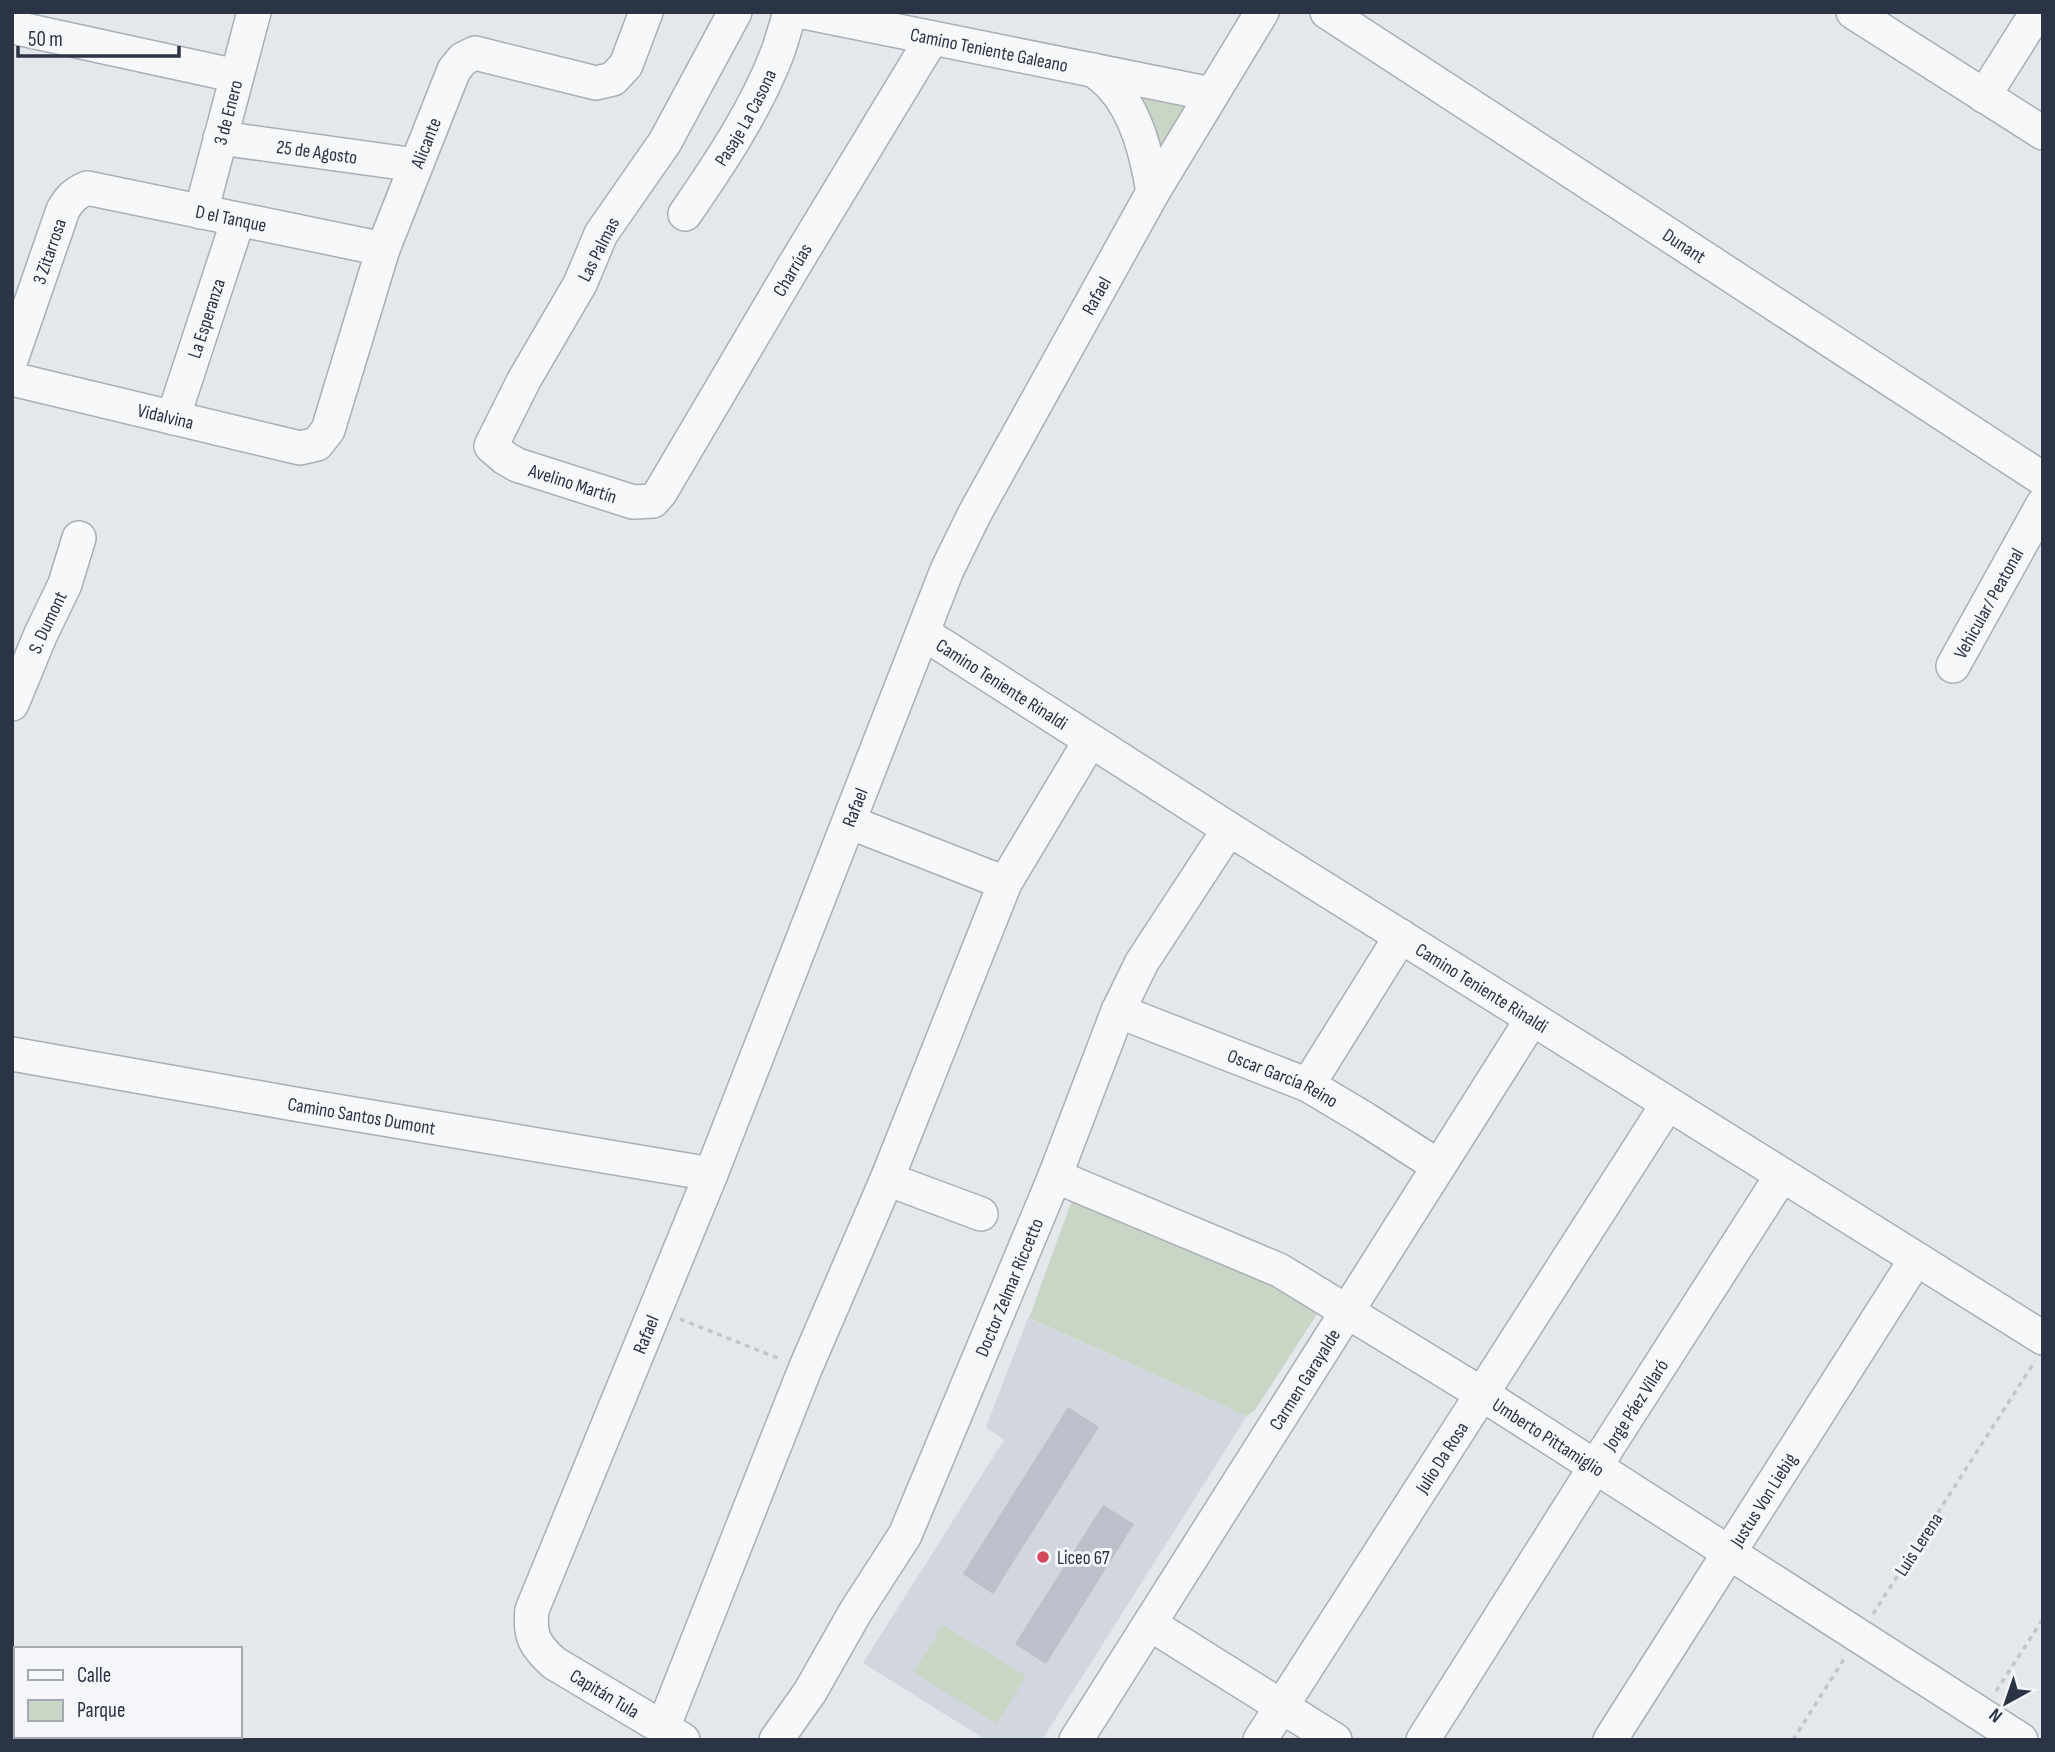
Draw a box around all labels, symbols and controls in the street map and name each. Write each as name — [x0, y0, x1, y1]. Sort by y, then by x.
scale bar — [18, 14, 178, 58]
street label: Camino Teniente Galeano — [908, 24, 1070, 78]
text: 50 m — [28, 27, 63, 52]
street label: Pasaje La Casona — [710, 66, 782, 171]
street label: 3 de Enero — [209, 78, 248, 148]
street label: Alicante — [406, 115, 447, 173]
street label: 25 de Agosto — [275, 136, 359, 170]
street label: D el Tanque — [193, 201, 268, 238]
street label: Las Palmas — [573, 214, 625, 286]
street label: 3 Zitarrosa — [28, 216, 72, 288]
street label: Dunant — [1658, 224, 1710, 269]
street label: Charrúas — [768, 240, 818, 301]
street label: Rafael — [1077, 273, 1117, 319]
street label: La Esperanza — [183, 276, 231, 361]
street label: Vidalvina — [135, 399, 196, 435]
street label: Avelino Martín — [525, 459, 619, 509]
street label: Vehicular/ Peatonal — [1949, 544, 2029, 663]
street label: S. Dumont — [24, 588, 73, 657]
street label: Camino Teniente Rinaldi — [931, 634, 1072, 736]
street label: Rafael — [838, 785, 874, 830]
street label: Camino Teniente Rinaldi — [1411, 939, 1552, 1039]
street label: Oscar García Reino — [1224, 1045, 1342, 1113]
street label: Camino Santos Dumont — [286, 1093, 437, 1141]
street label: Doctor Zelmar Riccetto — [971, 1215, 1049, 1360]
street label: Rafael — [628, 1312, 665, 1358]
street label: Carmen Garayalde — [1265, 1325, 1346, 1435]
street label: Jorge Páez Vilaró — [1598, 1355, 1674, 1456]
street label: Umberto Pittamiglio — [1488, 1394, 1608, 1482]
street label: Julio Da Rosa — [1411, 1418, 1474, 1499]
street label: Justus Von Liebig — [1725, 1449, 1803, 1552]
street label: Luis Lerena — [1890, 1509, 1948, 1581]
place label: Liceo 67 — [1057, 1547, 1110, 1570]
marker: Liceo 67 — [1035, 1549, 1051, 1565]
legend — [14, 1647, 242, 1738]
text: Calle — [77, 1663, 111, 1688]
street label: Capitán Tula — [565, 1665, 643, 1724]
north arrow — [1971, 1668, 2041, 1738]
text: Parque — [77, 1698, 125, 1723]
text: N — [1985, 1703, 2007, 1727]

